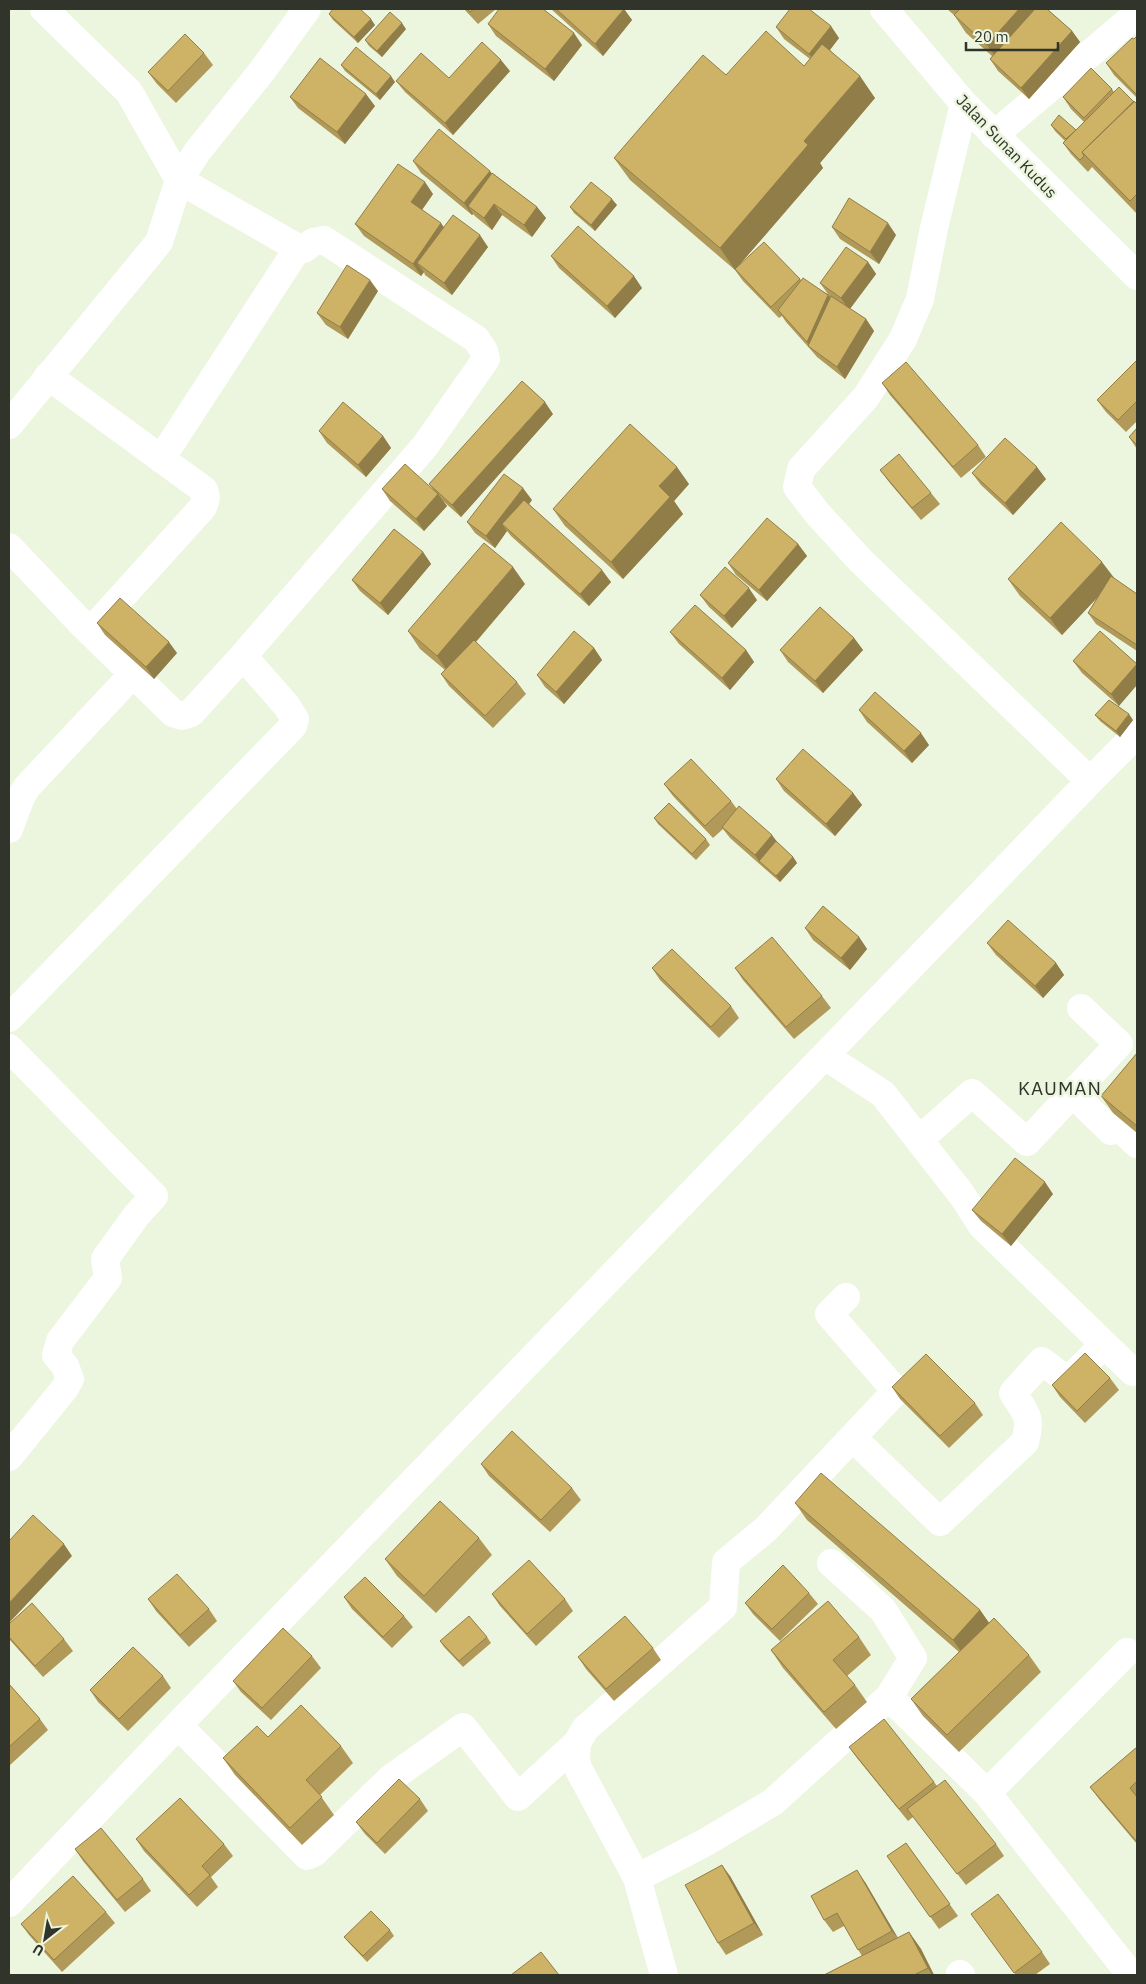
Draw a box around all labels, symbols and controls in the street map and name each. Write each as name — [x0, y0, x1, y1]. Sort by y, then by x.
scale bar — [966, 20, 1058, 52]
text: 20 m — [974, 27, 1009, 46]
street label: Jalan Sunan Kudus — [952, 90, 1062, 202]
district label: KAUMAN — [1018, 1076, 1102, 1100]
north arrow — [20, 1914, 70, 1964]
text: U — [30, 1940, 47, 1960]

